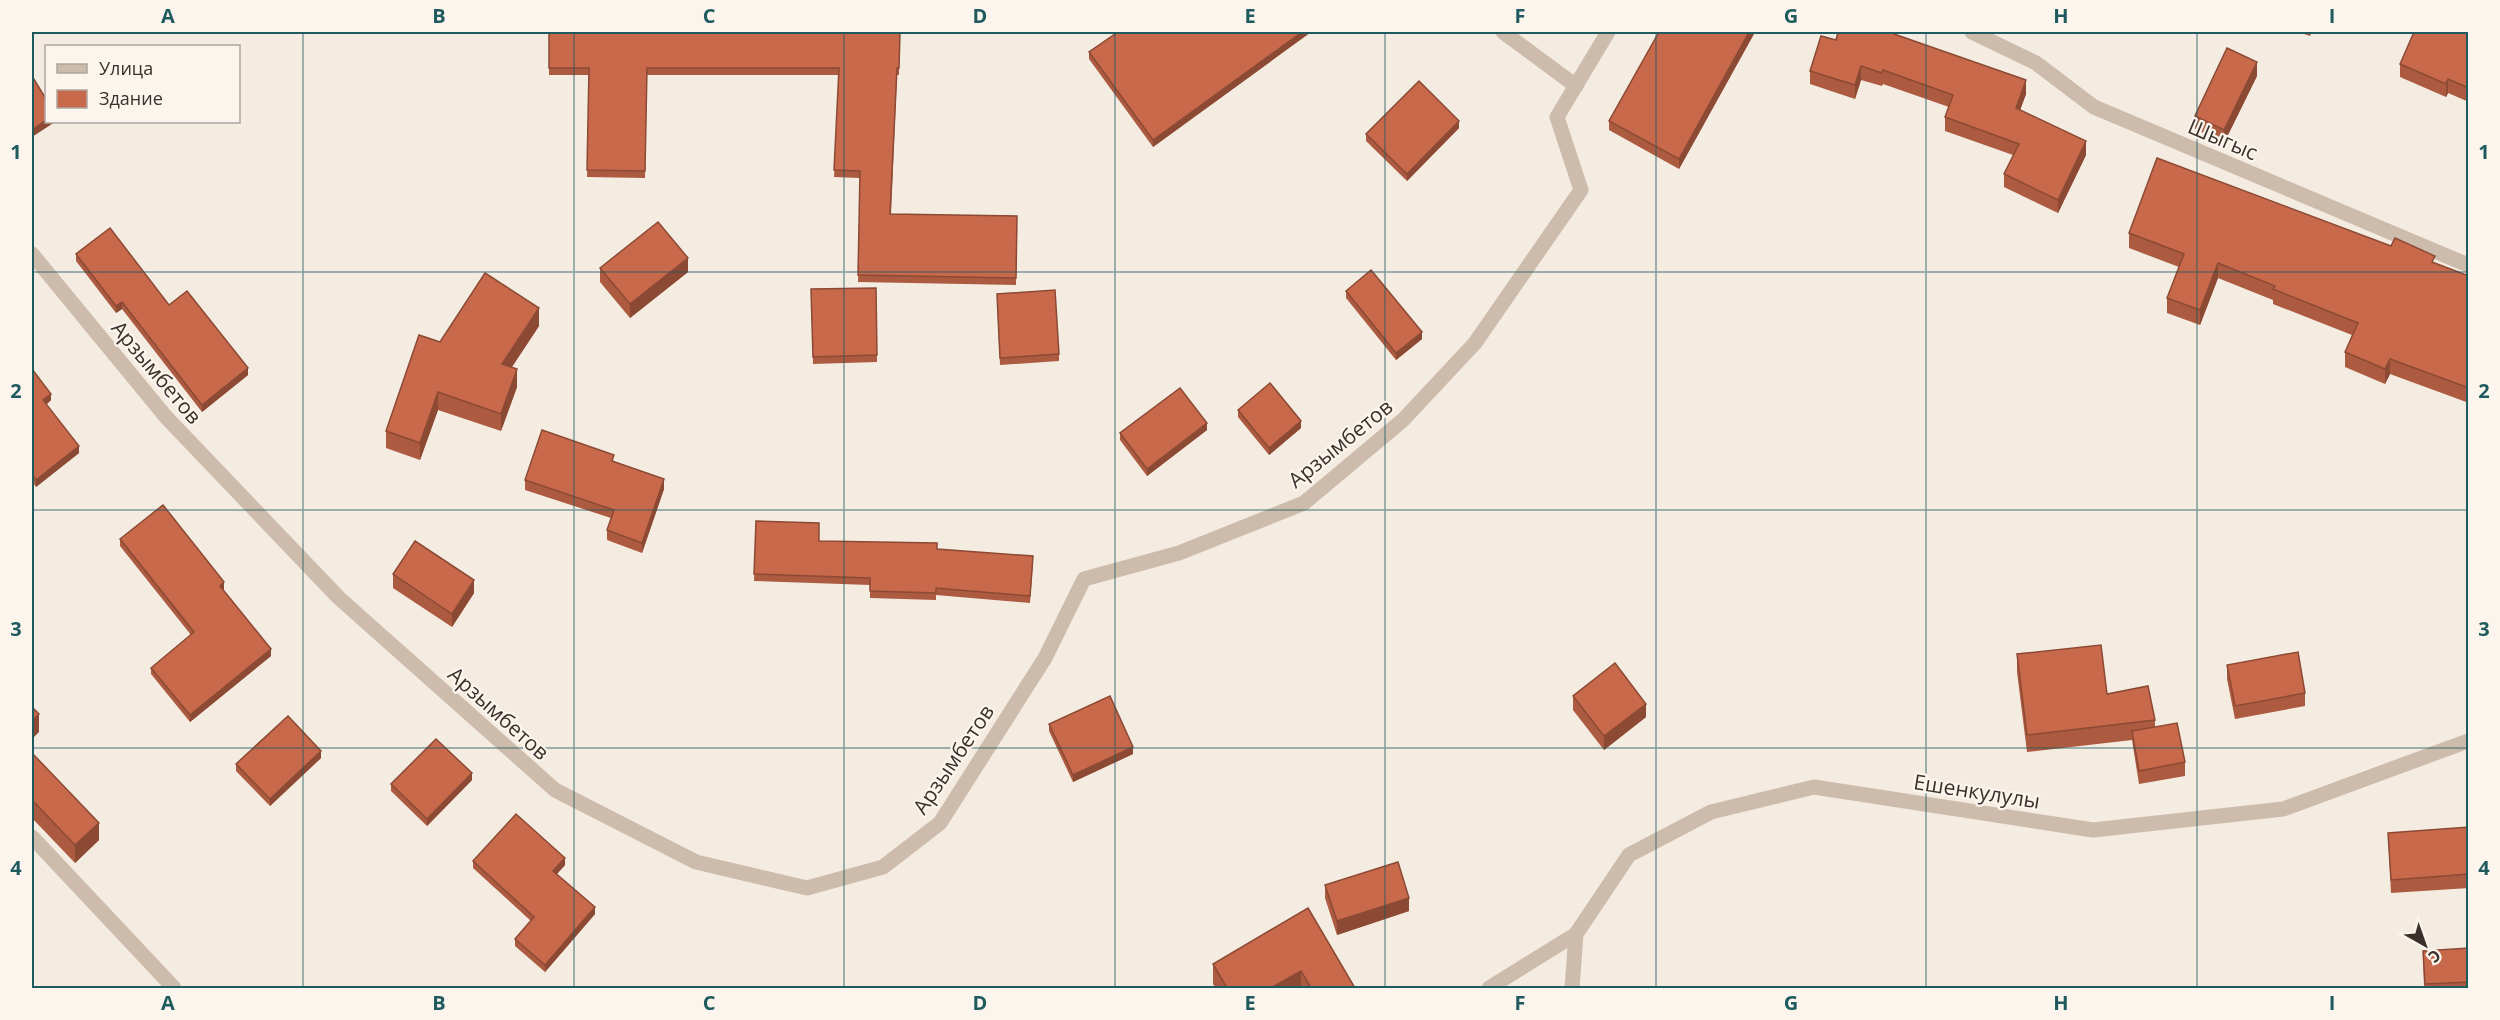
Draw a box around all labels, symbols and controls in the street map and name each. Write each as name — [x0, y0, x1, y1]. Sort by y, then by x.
text: A — [161, 2, 175, 29]
text: B — [432, 2, 446, 29]
text: C — [703, 2, 716, 29]
text: D — [973, 2, 987, 29]
text: E — [1244, 2, 1256, 29]
text: F — [1515, 2, 1525, 29]
text: G — [1784, 2, 1798, 29]
text: H — [2053, 2, 2069, 29]
text: I — [2329, 2, 2335, 29]
legend — [45, 45, 240, 123]
text: Улица — [99, 56, 153, 80]
text: Здание — [99, 86, 163, 110]
street label: Шыгыс — [2184, 112, 2262, 166]
text: 1 — [10, 138, 22, 165]
text: 1 — [2478, 138, 2490, 165]
street label: Арзымбетов — [106, 314, 208, 430]
text: 2 — [10, 377, 22, 404]
text: 2 — [2478, 377, 2490, 404]
street label: Арзымбетов — [1282, 392, 1398, 494]
text: 3 — [10, 615, 22, 642]
text: 3 — [2478, 615, 2490, 642]
street label: Арзымбетов — [443, 660, 555, 766]
street label: Арзымбетов — [906, 699, 1000, 819]
street label: Ешенкулулы — [1912, 767, 2042, 815]
text: 4 — [10, 854, 22, 881]
text: 4 — [2478, 854, 2490, 881]
north arrow — [2395, 915, 2455, 975]
text: С — [2424, 945, 2446, 968]
text: A — [161, 989, 175, 1016]
text: B — [432, 989, 446, 1016]
text: C — [703, 989, 716, 1016]
text: D — [973, 989, 987, 1016]
text: E — [1244, 989, 1256, 1016]
text: F — [1515, 989, 1525, 1016]
text: G — [1784, 989, 1798, 1016]
text: H — [2053, 989, 2069, 1016]
text: I — [2329, 989, 2335, 1016]

